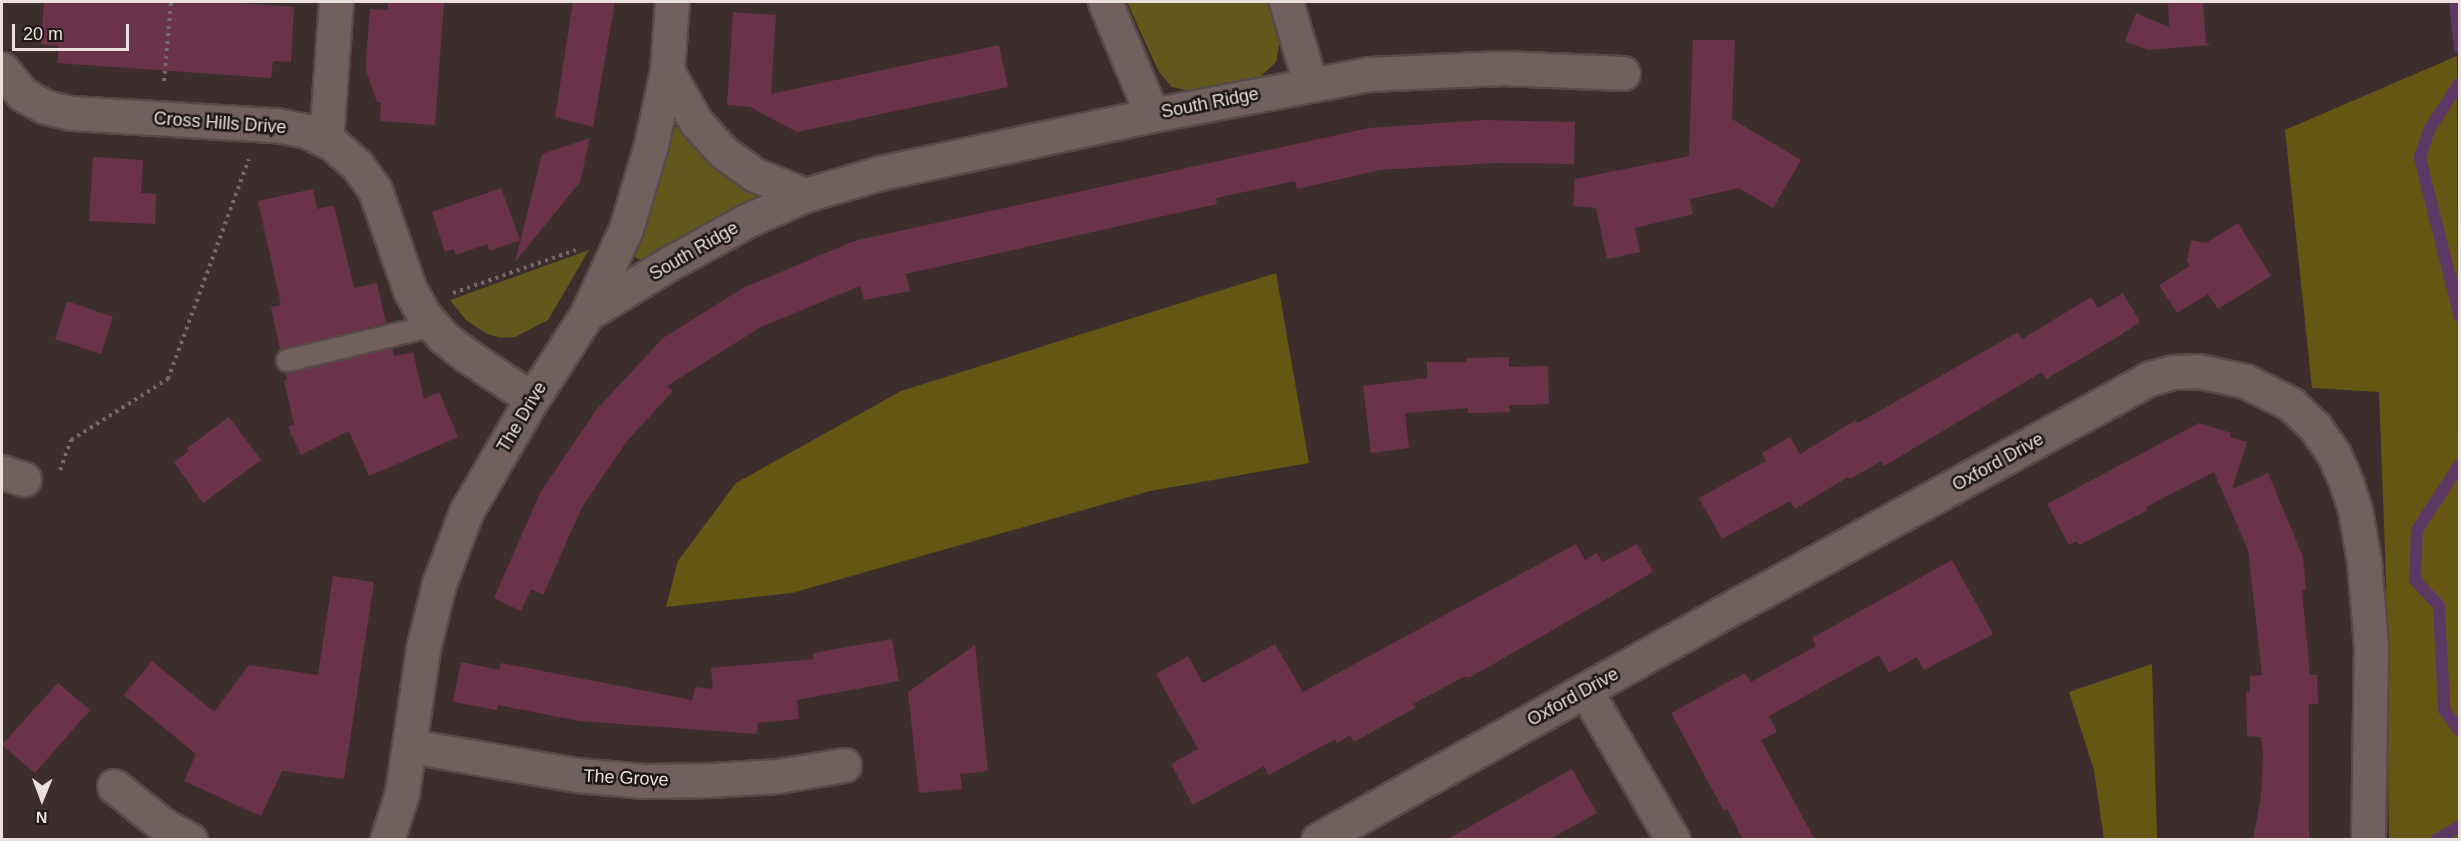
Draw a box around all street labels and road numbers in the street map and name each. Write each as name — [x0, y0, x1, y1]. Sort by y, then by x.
street label: South Ridge — [1159, 83, 1261, 123]
street label: Cross Hills Drive — [153, 108, 287, 138]
street label: South Ridge — [646, 217, 742, 285]
street label: The Drive — [493, 378, 551, 456]
street label: Oxford Drive — [1949, 428, 2047, 496]
street label: Oxford Drive — [1524, 663, 1622, 731]
street label: The Grove — [583, 765, 669, 791]

